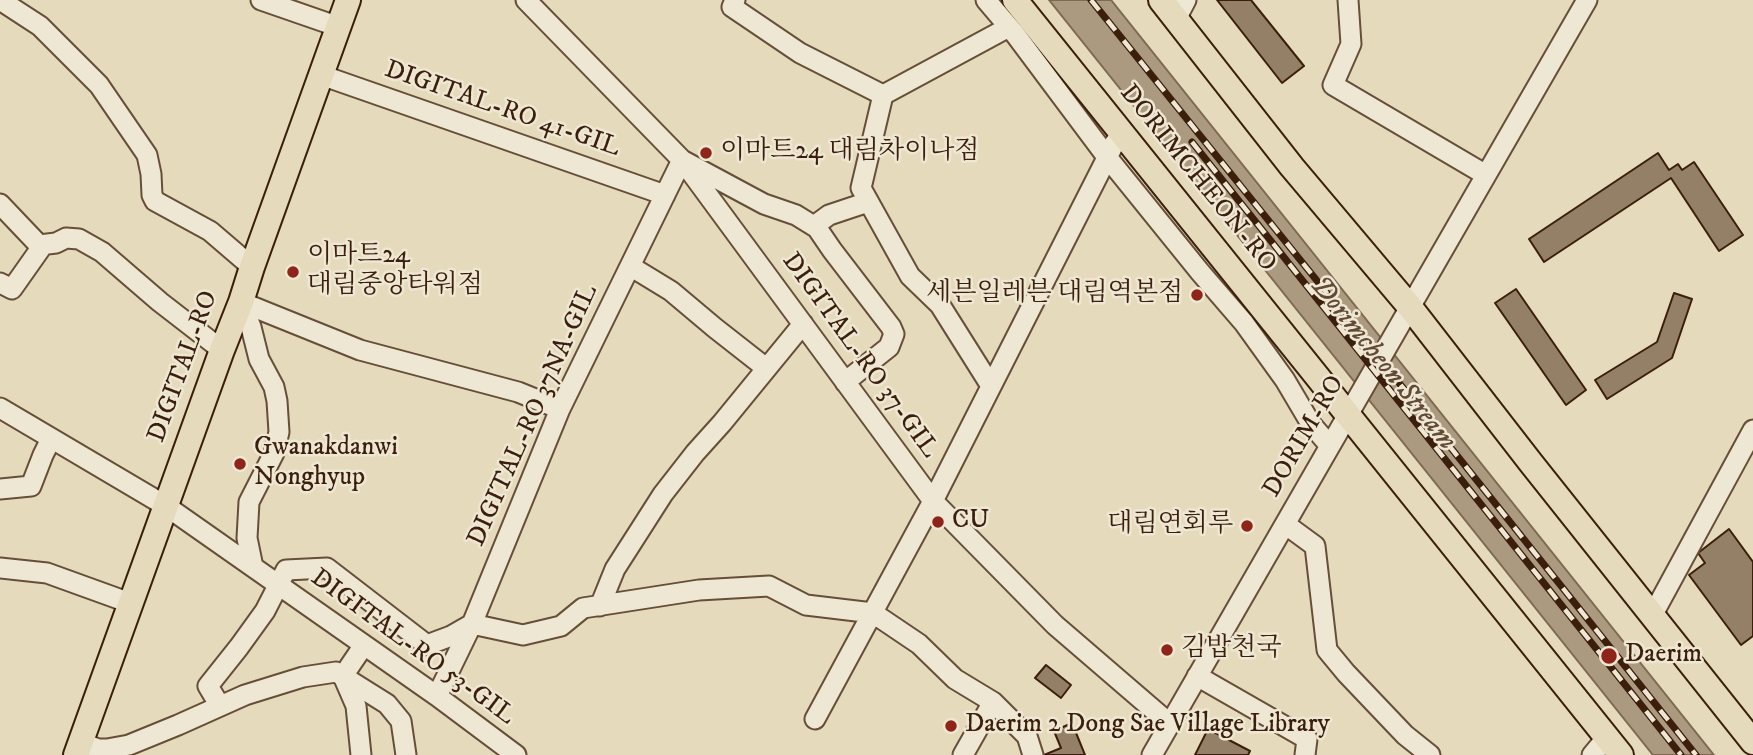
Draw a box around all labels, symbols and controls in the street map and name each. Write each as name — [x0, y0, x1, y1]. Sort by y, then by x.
street label: DIGITAL-RO 41-GIL — [380, 55, 624, 165]
street label: DORIMCHEON-RO — [1112, 79, 1282, 279]
place label: 이마트24 대림차이나점 — [720, 137, 979, 169]
marker: 이마트24 대림차이나점 — [698, 145, 714, 161]
place label: 이마트24 대림중앙타워점 — [307, 241, 483, 302]
street label: DIGITAL-RO 37-GIL — [774, 247, 944, 465]
marker: 이마트24 대림중앙타워점 — [285, 264, 301, 280]
water label: Dorimcheon Stream — [1302, 270, 1462, 458]
place label: 세븐일레븐 대림역본점 — [926, 279, 1183, 311]
street label: DIGITAL-RO 37NA-GIL — [462, 280, 606, 552]
street label: DIGITAL-RO — [142, 287, 226, 447]
marker: 세븐일레븐 대림역본점 — [1189, 287, 1205, 303]
street label: DORIM-RO — [1258, 371, 1352, 503]
place label: Gwanakdanwi Nonghyup — [254, 433, 398, 494]
marker: Gwanakdanwi Nonghyup — [232, 456, 248, 472]
place label: CU — [952, 506, 989, 538]
place label: 대림연회루 — [1107, 510, 1233, 542]
marker: CU — [930, 514, 946, 530]
marker: 대림연회루 — [1239, 518, 1255, 534]
street label: DIGITAL-RO 53-GIL — [304, 563, 520, 733]
place label: 김밥천국 — [1181, 634, 1281, 666]
place label: Daerim — [1625, 640, 1702, 672]
marker: 김밥천국 — [1159, 642, 1175, 658]
marker: Daerim — [1599, 646, 1619, 666]
place label: Daerim 2 Dong Sae Village Library — [965, 710, 1330, 742]
marker: Daerim 2 Dong Sae Village Library — [943, 718, 959, 734]

